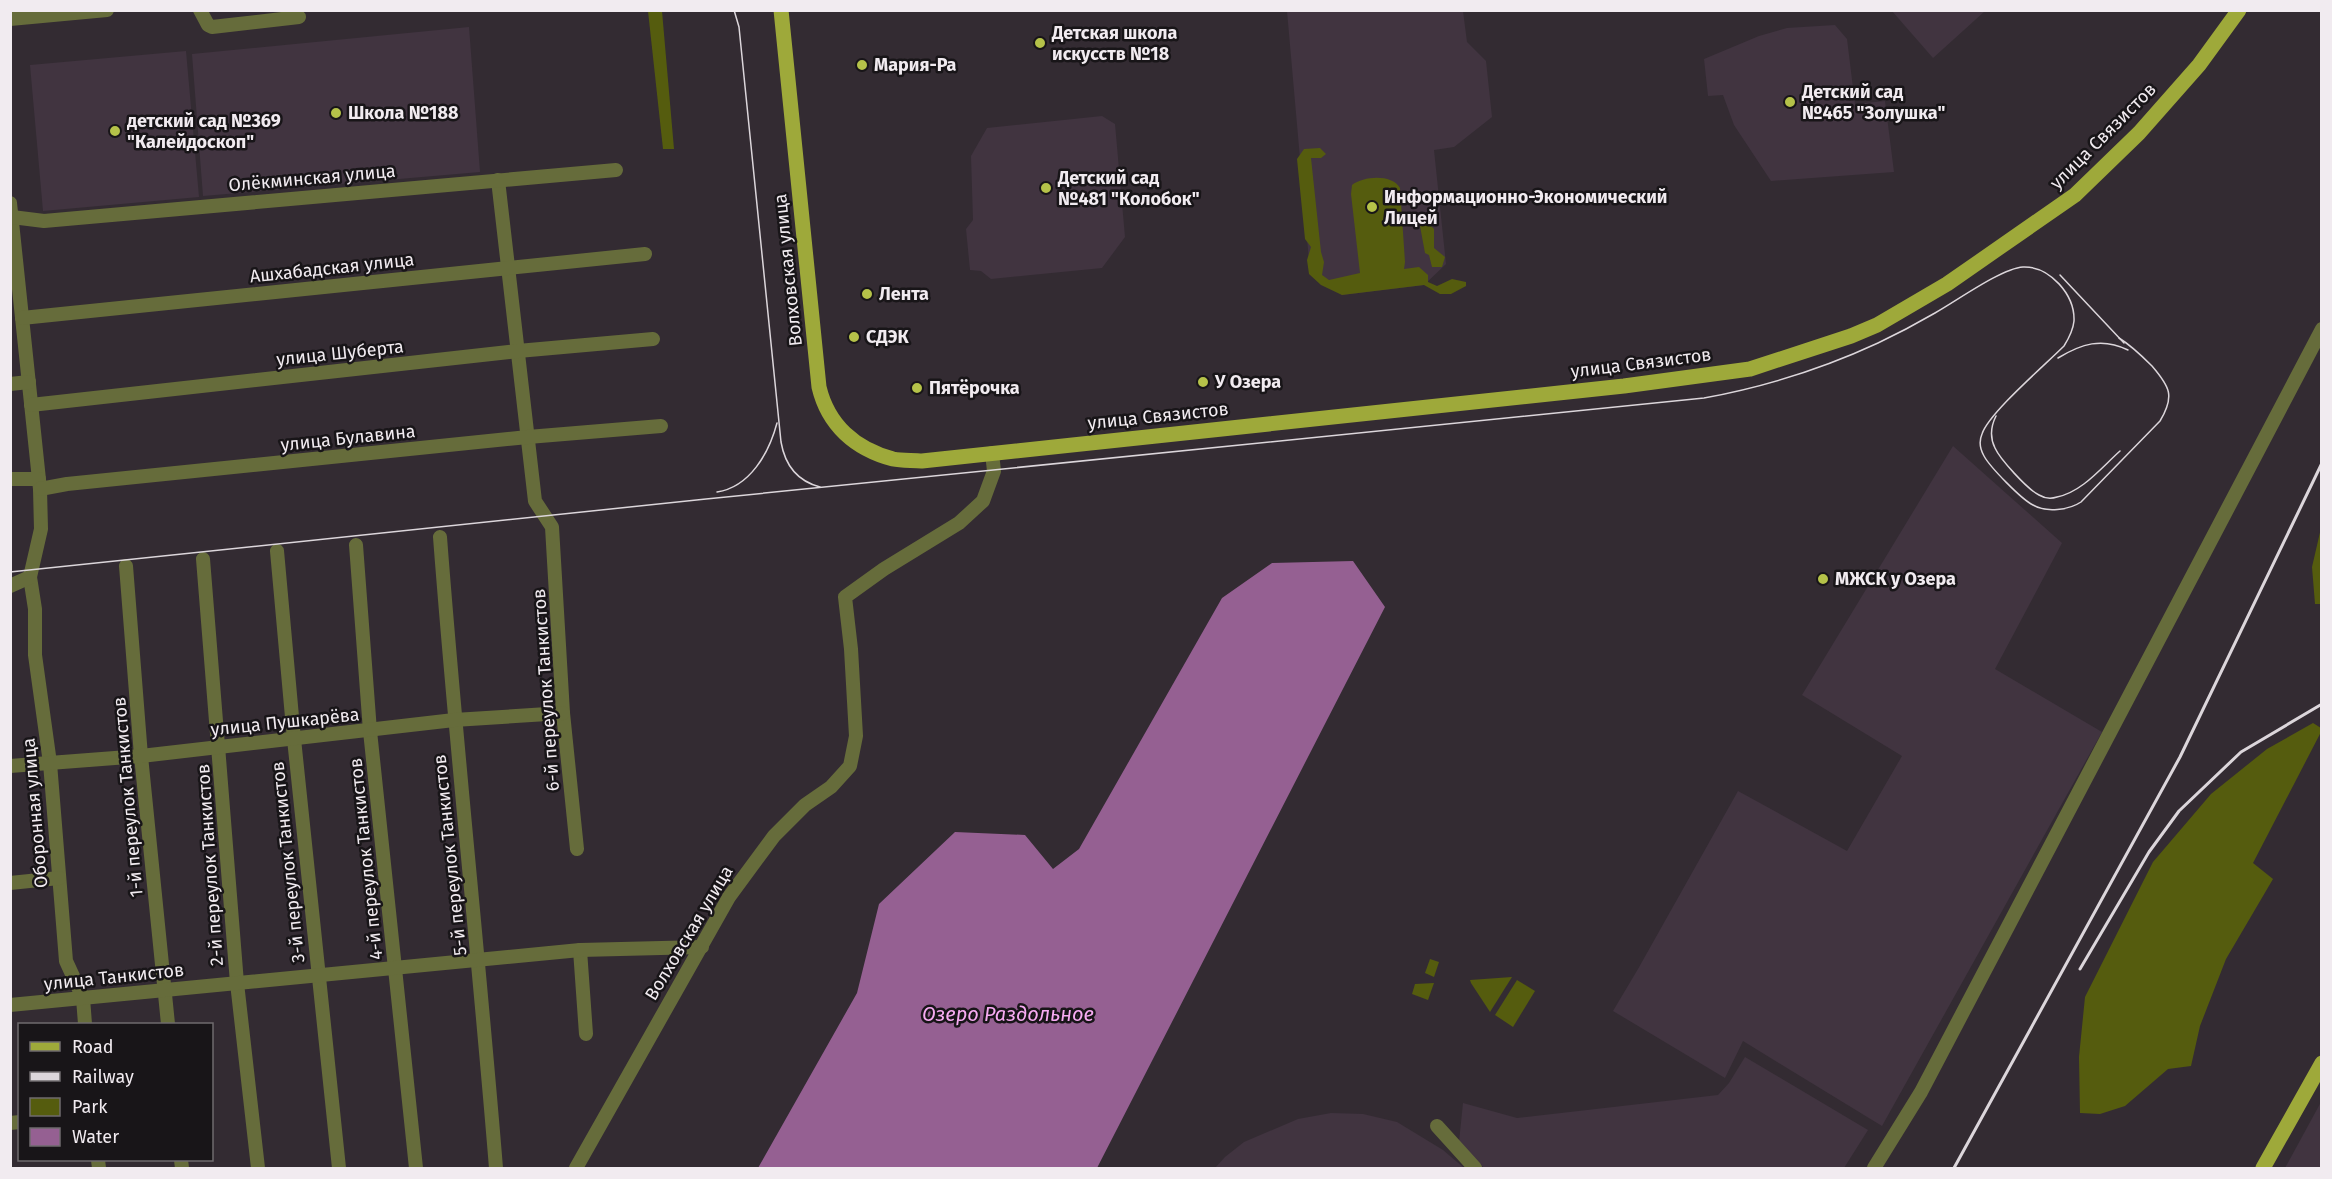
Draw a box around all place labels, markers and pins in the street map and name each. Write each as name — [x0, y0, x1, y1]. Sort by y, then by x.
place label: Детская школа искусств №18 — [1051, 22, 1178, 65]
marker: Детская школа искусств №18 — [1033, 36, 1047, 50]
place label: Мария-Ра — [874, 54, 957, 76]
marker: Мария-Ра — [855, 58, 869, 72]
place label: Детский сад №465 "Золушка" — [1801, 81, 1945, 124]
marker: Детский сад №465 "Золушка" — [1783, 95, 1797, 109]
place label: Школа №188 — [348, 102, 458, 124]
marker: Школа №188 — [329, 106, 343, 120]
place label: детский сад №369 "Калейдоскоп" — [127, 110, 281, 153]
marker: детский сад №369 "Калейдоскоп" — [108, 124, 122, 138]
place label: Детский сад №481 "Колобок" — [1057, 167, 1200, 210]
marker: Детский сад №481 "Колобок" — [1039, 181, 1053, 195]
place label: Информационно-Экономический Лицей — [1384, 186, 1667, 229]
marker: Информационно-Экономический Лицей — [1365, 200, 1379, 214]
place label: Лента — [879, 283, 929, 305]
marker: Лента — [860, 287, 874, 301]
place label: СДЭК — [866, 326, 909, 348]
marker: СДЭК — [847, 330, 861, 344]
place label: У Озера — [1214, 371, 1281, 393]
marker: У Озера — [1196, 375, 1210, 389]
place label: Пятёрочка — [929, 377, 1020, 399]
marker: Пятёрочка — [910, 381, 924, 395]
place label: МЖСК у Озера — [1835, 568, 1956, 590]
marker: МЖСК у Озера — [1816, 572, 1830, 586]

